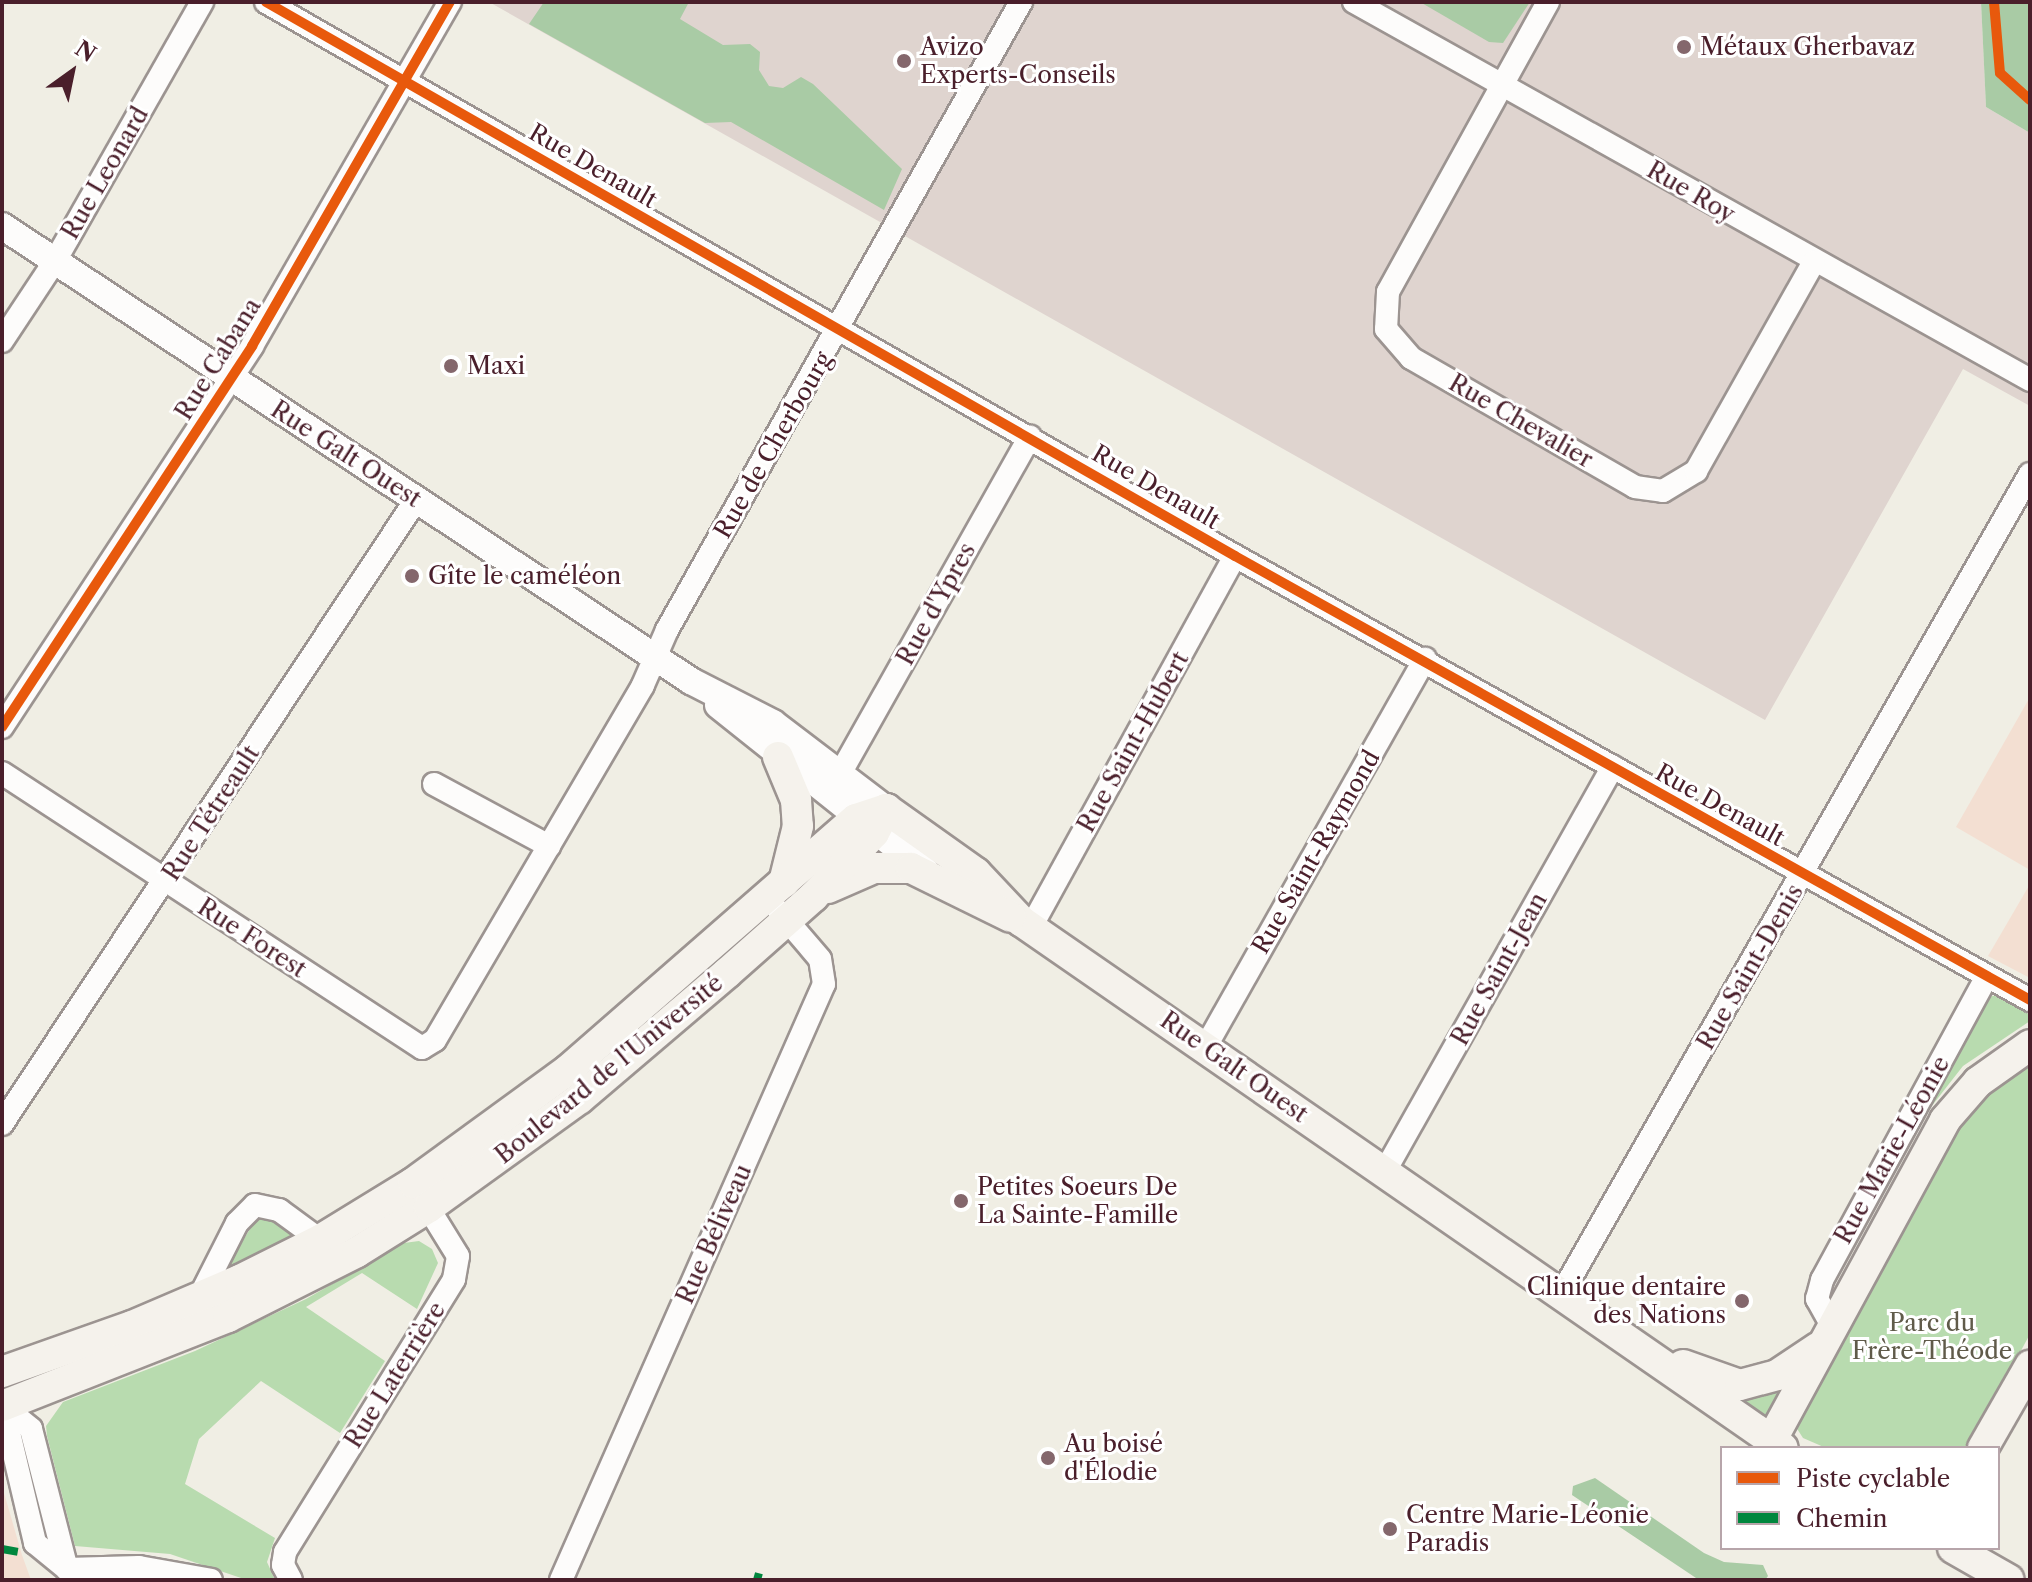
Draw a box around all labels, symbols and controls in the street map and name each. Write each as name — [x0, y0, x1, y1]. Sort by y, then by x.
north arrow — [32, 32, 112, 112]
place label: Avizo Experts-Conseils — [920, 33, 1116, 89]
place label: Métaux Gherbavaz — [1700, 33, 1915, 61]
text: N — [70, 35, 101, 68]
marker: Métaux Gherbavaz — [1675, 38, 1693, 56]
marker: Avizo Experts-Conseils — [895, 52, 913, 70]
street label: Rue Leonard — [55, 102, 155, 244]
street label: Rue Denault — [524, 118, 662, 214]
street label: Rue Roy — [1642, 155, 1740, 229]
street label: Rue Cabana — [169, 293, 267, 425]
street label: Rue de Cherbourg — [708, 347, 838, 543]
place label: Maxi — [467, 352, 525, 380]
marker: Maxi — [442, 357, 460, 375]
street label: Rue Chevalier — [1444, 368, 1598, 474]
street label: Rue Galt Ouest — [266, 395, 426, 513]
street label: Rue Denault — [1087, 439, 1225, 535]
street label: Rue d'Ypres — [891, 538, 981, 670]
place label: Gîte le caméléon — [428, 562, 621, 590]
marker: Gîte le caméléon — [403, 567, 421, 585]
street label: Rue Saint-Hubert — [1071, 647, 1195, 837]
street label: Rue Tétreault — [156, 740, 266, 886]
street label: Rue Saint-Raymond — [1246, 745, 1386, 959]
street label: Rue Denault — [1650, 758, 1790, 852]
street label: Rue Saint-Denis — [1691, 879, 1809, 1055]
street label: Rue Saint-Jean — [1445, 888, 1553, 1050]
street label: Rue Forest — [192, 892, 312, 984]
street label: Boulevard de l'Université — [489, 968, 729, 1170]
street label: Rue Galt Ouest — [1155, 1006, 1313, 1128]
street label: Rue Marie-Léonie — [1828, 1051, 1956, 1249]
street label: Rue Béliveau — [670, 1160, 758, 1308]
place label: Petites Soeurs De La Sainte-Famille — [977, 1173, 1178, 1229]
marker: Petites Soeurs De La Sainte-Famille — [952, 1192, 970, 1210]
place label: Clinique dentaire des Nations — [1527, 1273, 1726, 1329]
marker: Clinique dentaire des Nations — [1733, 1292, 1751, 1310]
street label: Rue Laterrière — [339, 1297, 451, 1453]
park label: Parc du Frère-Théode — [1852, 1309, 2012, 1365]
place label: Au boisé d'Élodie — [1064, 1430, 1163, 1486]
legend — [1720, 1446, 2000, 1550]
marker: Au boisé d'Élodie — [1039, 1449, 1057, 1467]
text: Piste cyclable — [1796, 1464, 1950, 1493]
place label: Centre Marie-Léonie Paradis — [1406, 1501, 1649, 1557]
text: Chemin — [1796, 1504, 1888, 1533]
marker: Centre Marie-Léonie Paradis — [1381, 1520, 1399, 1538]

